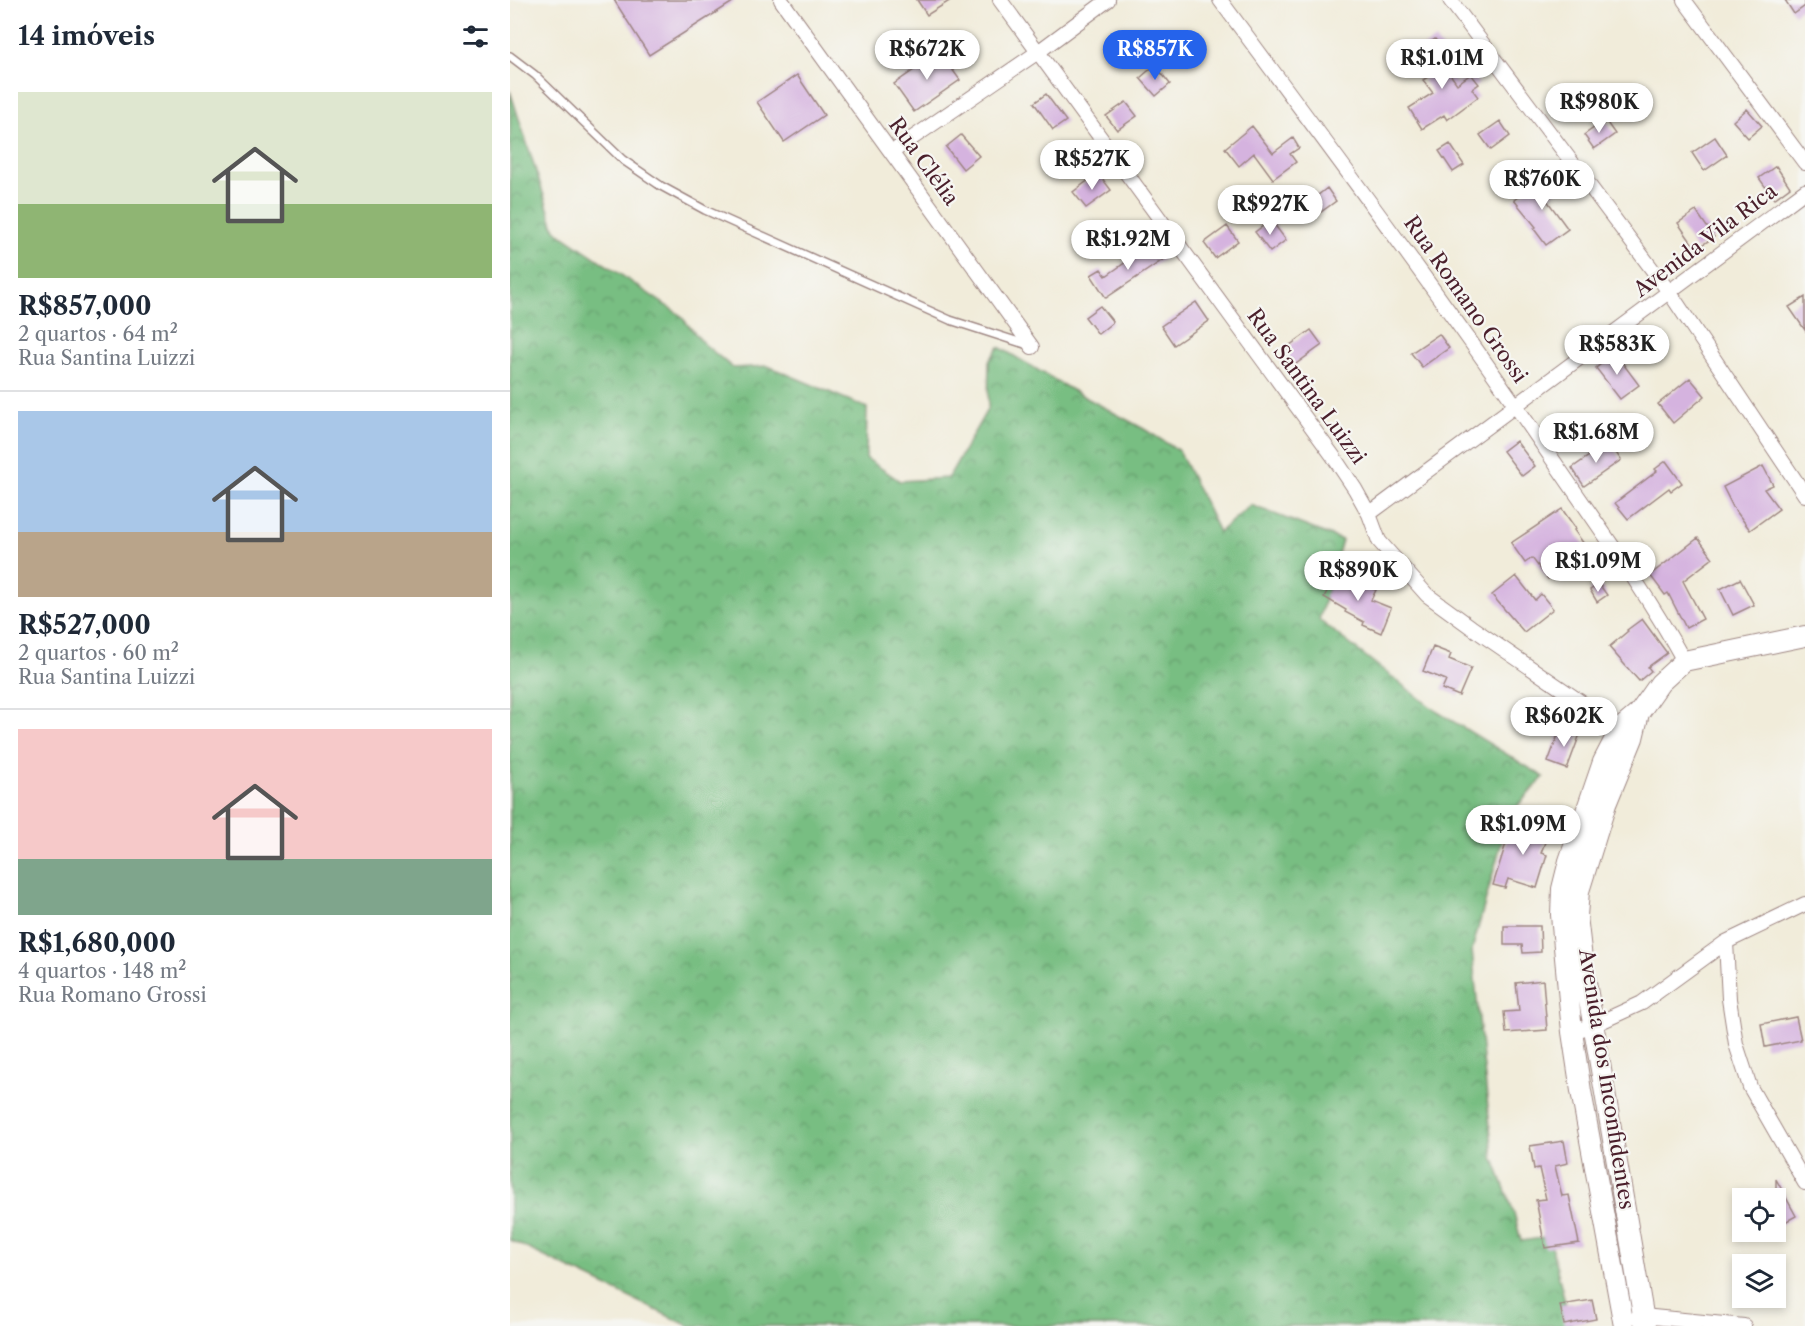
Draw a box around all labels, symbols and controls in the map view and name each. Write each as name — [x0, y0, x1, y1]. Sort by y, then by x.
text: 14 imóveis — [18, 20, 155, 52]
icon: filters — [459, 20, 492, 53]
pin: R$672K — [878, 30, 976, 81]
pin: R$857K — [1106, 30, 1204, 81]
text: R$672K — [889, 37, 965, 61]
text: R$857K — [1117, 37, 1193, 61]
pin: R$1.01M — [1387, 39, 1497, 90]
text: R$1.01M — [1400, 46, 1484, 70]
pin: R$980K — [1550, 83, 1648, 134]
text: R$980K — [1559, 90, 1639, 114]
street label: Rua Clélia — [884, 112, 965, 211]
icon: home — [201, 131, 309, 239]
pin: R$527K — [1043, 140, 1141, 191]
text: R$527K — [1054, 147, 1130, 171]
pin: R$760K — [1493, 160, 1591, 211]
text: R$760K — [1503, 167, 1581, 191]
street label: Avenida Vila Rica — [1628, 177, 1782, 303]
pin: R$927K — [1221, 185, 1319, 236]
text: R$927K — [1232, 192, 1308, 216]
street label: Rua Romano Grossi — [1399, 211, 1533, 387]
pin: R$1.92M — [1073, 220, 1183, 271]
text: R$1.92M — [1085, 227, 1171, 251]
text: R$857,000 — [18, 290, 152, 322]
street label: Rua Santina Luizzi — [1242, 303, 1372, 469]
text: 2 quartos · 64 m² — [18, 322, 178, 346]
pin: R$583K — [1568, 325, 1666, 376]
text: R$583K — [1578, 332, 1656, 356]
text: Rua Santina Luizzi — [18, 346, 195, 370]
pin: R$1.68M — [1541, 413, 1651, 464]
text: R$1.68M — [1553, 420, 1639, 444]
icon: home — [201, 450, 309, 558]
pin: R$1.09M — [1543, 542, 1653, 593]
text: R$1.09M — [1555, 549, 1641, 573]
pin: R$890K — [1309, 551, 1407, 602]
text: R$890K — [1318, 558, 1398, 582]
text: R$527,000 — [18, 609, 151, 641]
text: 2 quartos · 60 m² — [18, 641, 179, 665]
text: Rua Santina Luizzi — [18, 665, 195, 689]
pin: R$602K — [1515, 697, 1613, 748]
text: R$602K — [1524, 704, 1604, 728]
icon: home — [201, 768, 309, 876]
pin: R$1.09M — [1468, 805, 1578, 856]
text: R$1.09M — [1480, 812, 1566, 836]
text: R$1,680,000 — [18, 927, 176, 959]
street label: Avenida dos Inconfidentes — [1574, 946, 1640, 1211]
text: 4 quartos · 148 m² — [18, 959, 187, 983]
text: Rua Romano Grossi — [18, 983, 207, 1007]
map controls — [1732, 1188, 1786, 1308]
button: locate — [1732, 1188, 1786, 1242]
button: layers — [1732, 1254, 1786, 1308]

